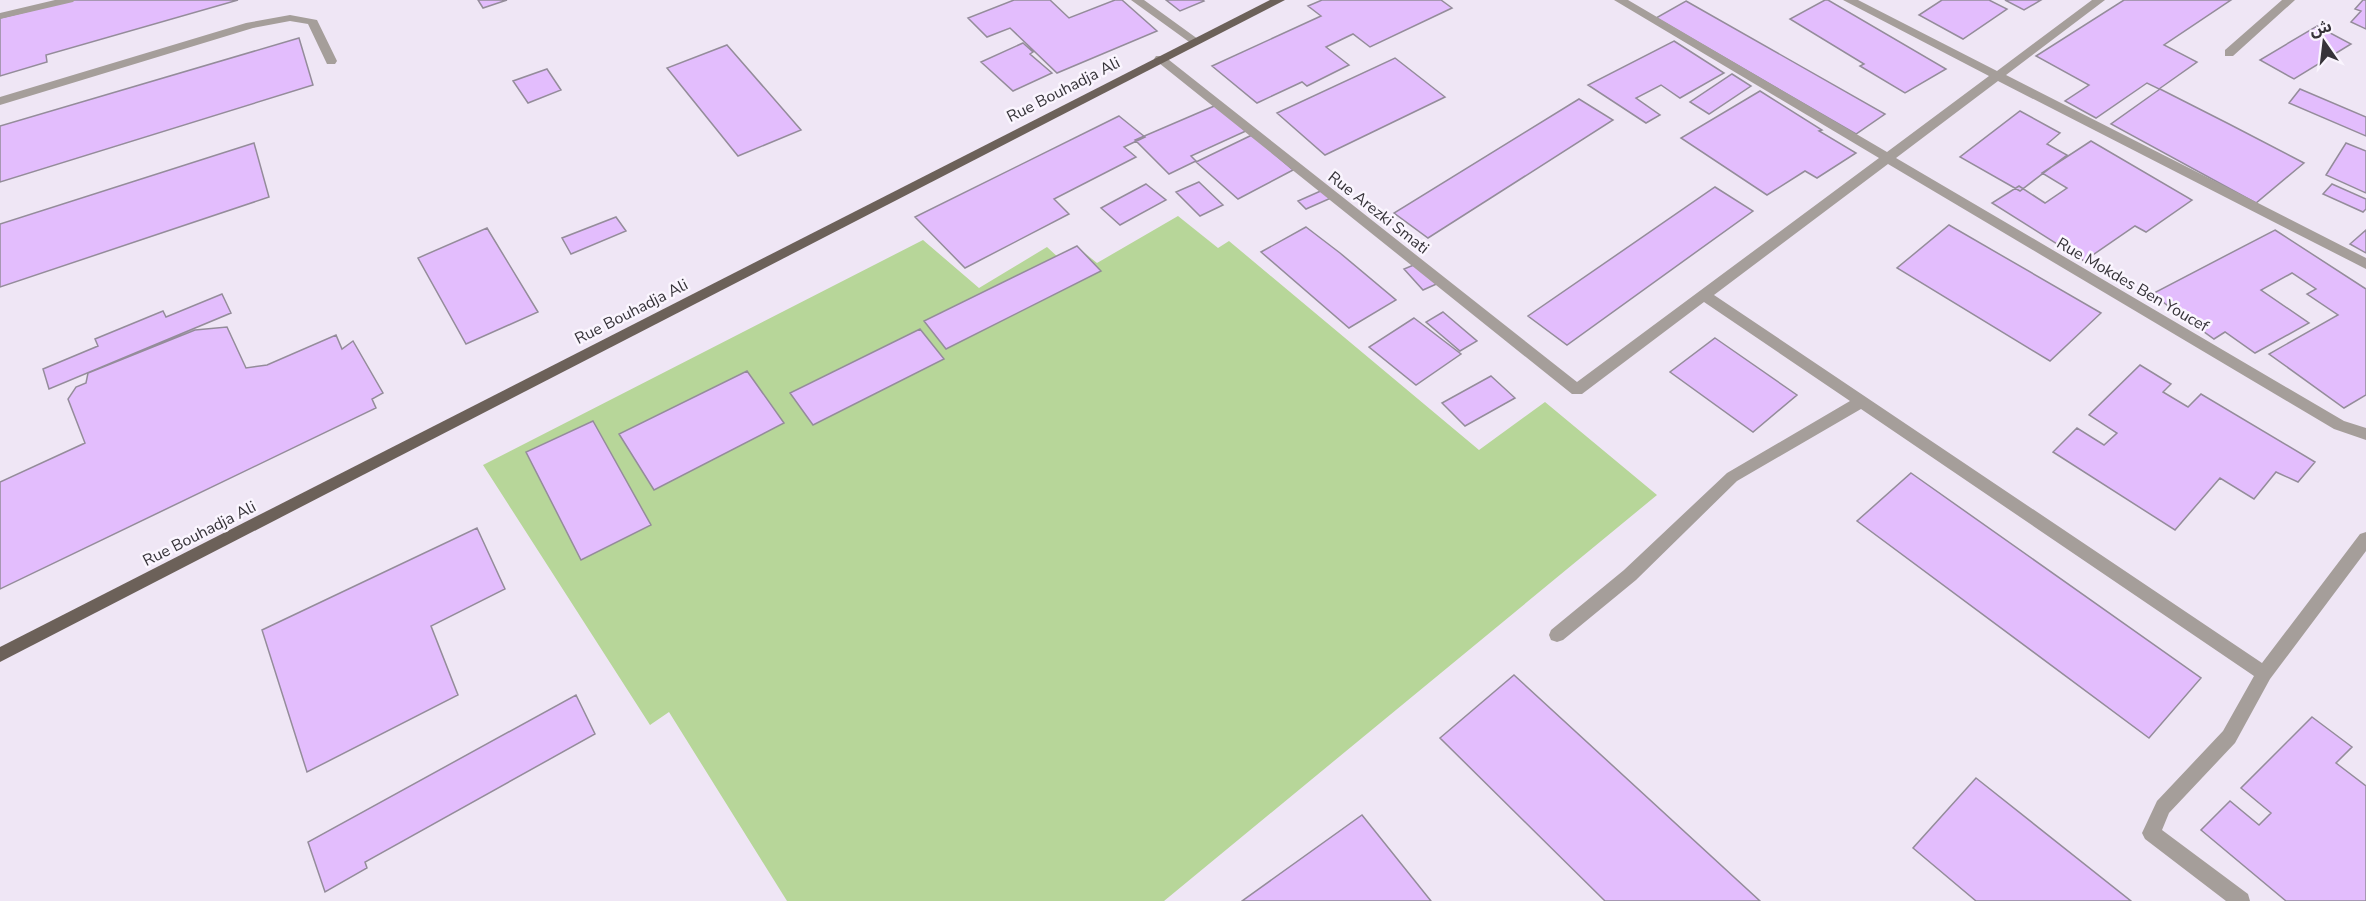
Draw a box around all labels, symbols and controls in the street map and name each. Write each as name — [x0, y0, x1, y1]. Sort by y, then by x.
north arrow — [2294, 12, 2354, 72]
text: ش — [2307, 15, 2334, 42]
street label: Rue Bouhadja Ali — [1003, 52, 1124, 128]
street label: Rue Arezki Smati — [1323, 166, 1433, 259]
street label: Rue Mokdes Ben Youcef — [2052, 232, 2213, 338]
street label: Rue Bouhadja Ali — [571, 274, 692, 350]
street label: Rue Bouhadja Ali — [139, 496, 260, 572]

